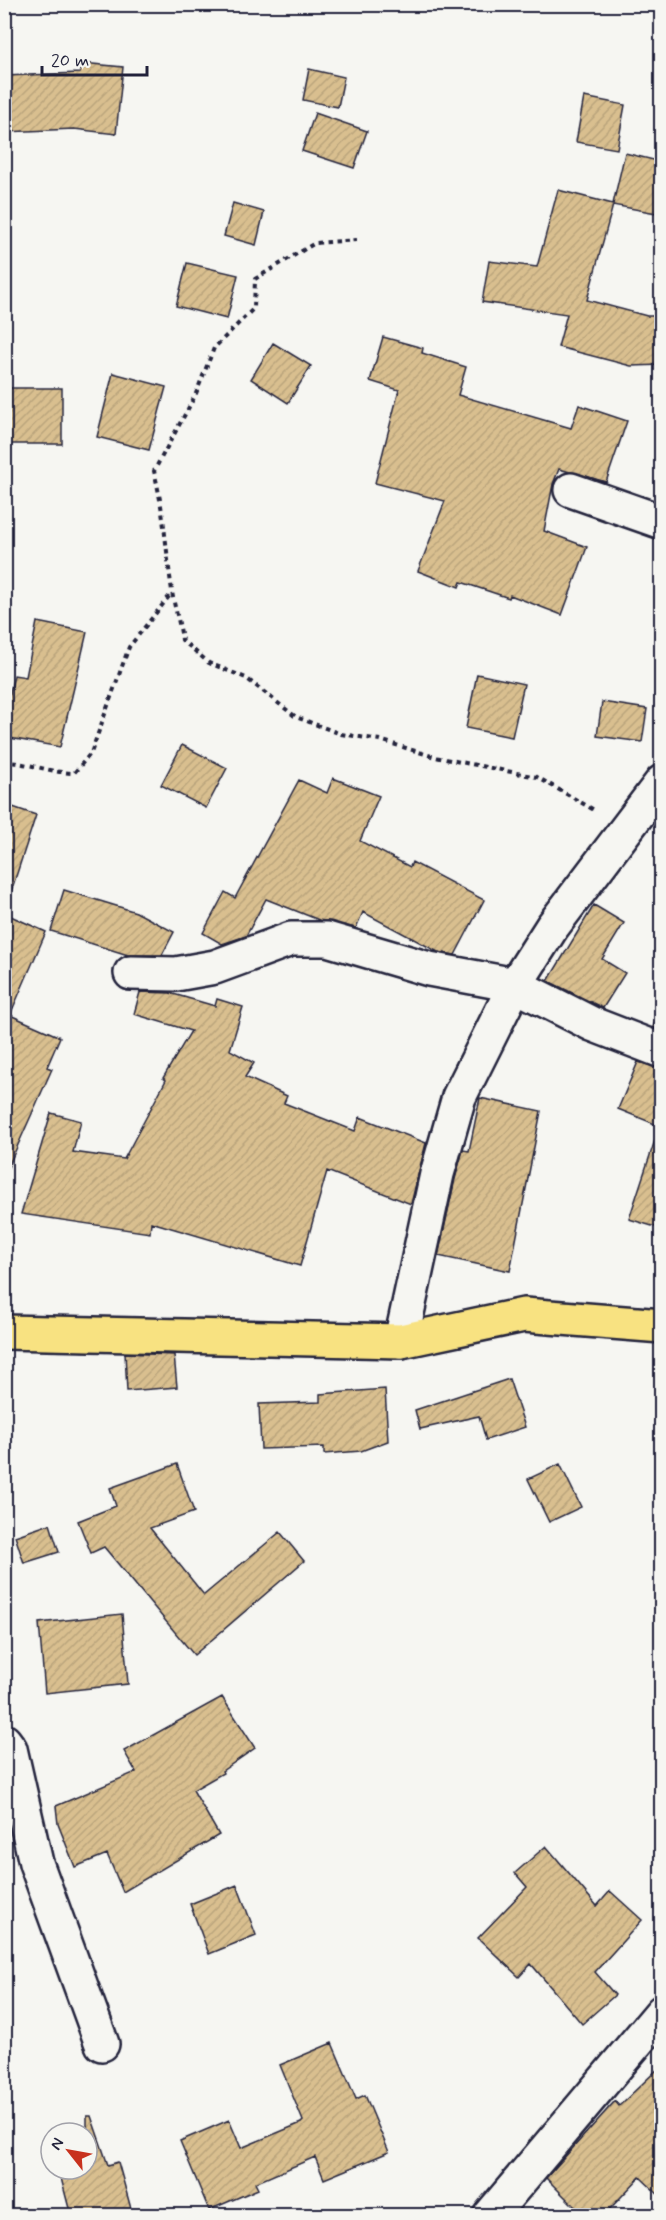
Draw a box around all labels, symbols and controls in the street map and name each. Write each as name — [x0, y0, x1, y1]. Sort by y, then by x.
scale bar — [42, 39, 147, 77]
text: 20 m — [51, 49, 89, 73]
north arrow — [39, 2121, 99, 2181]
text: N — [46, 2134, 69, 2154]

